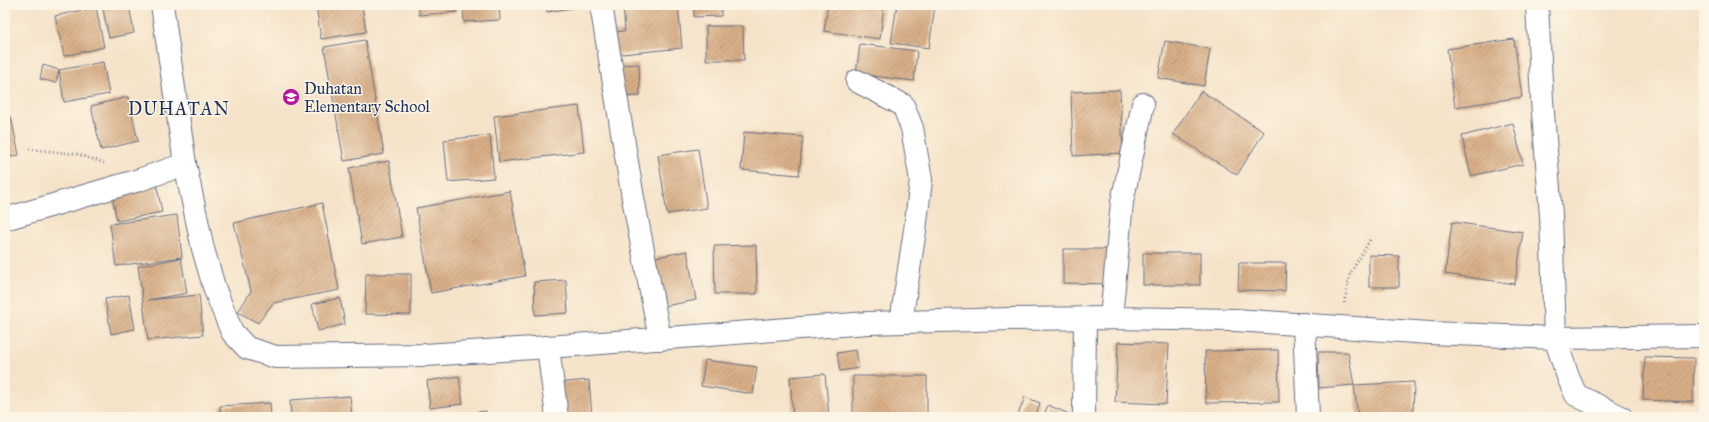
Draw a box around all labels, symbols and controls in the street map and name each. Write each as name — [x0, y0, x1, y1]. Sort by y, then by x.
place label: Duhatan Elementary School — [304, 79, 430, 116]
school or university icon: Duhatan Elementary School — [281, 87, 301, 107]
district label: DUHATAN — [128, 98, 230, 120]

